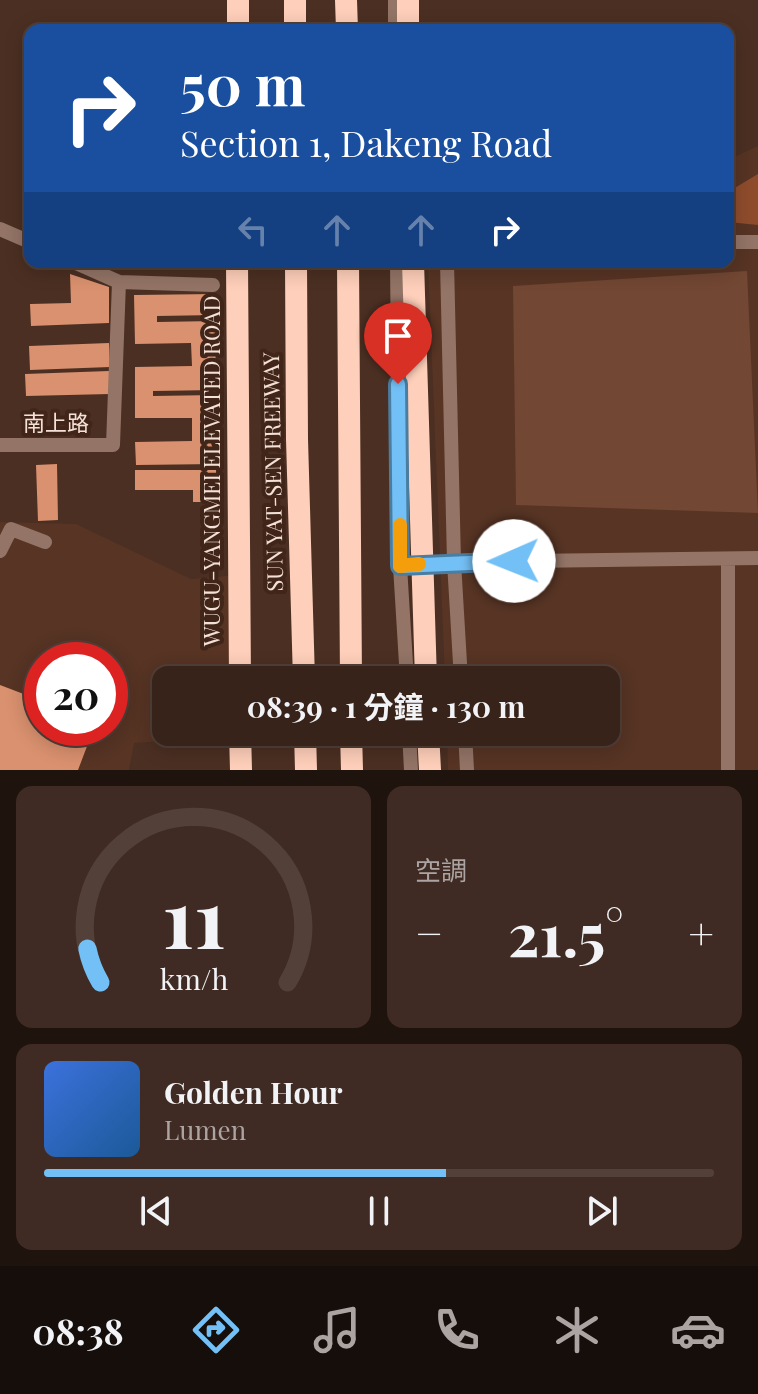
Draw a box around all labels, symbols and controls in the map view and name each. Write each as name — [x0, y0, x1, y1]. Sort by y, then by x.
text: 50 m — [180, 46, 306, 121]
icon: right — [48, 56, 152, 160]
text: Section 1, Dakeng Road — [180, 118, 552, 166]
icon: left — [231, 208, 275, 252]
icon: ahead — [315, 208, 359, 252]
icon: ahead — [399, 208, 443, 252]
icon: right — [483, 208, 527, 252]
street label: WUGU-YANGMEI ELEVATED ROAD — [196, 296, 226, 647]
pin — [364, 302, 432, 384]
icon: arrive — [376, 314, 420, 358]
street label: SUN YAT-SEN FREEWAY — [255, 352, 289, 592]
street label: 南上路 — [23, 407, 89, 437]
position arrow — [472, 519, 556, 603]
speed limit sign: 20 — [24, 642, 128, 746]
text: 08:39 · 1 分鐘 · 130 m — [247, 686, 525, 726]
text: 空調 — [415, 852, 467, 887]
text: 11 — [162, 859, 225, 970]
text: 21.5° — [508, 892, 624, 972]
text: − — [415, 902, 443, 961]
text: + — [688, 902, 714, 961]
text: km/h — [159, 959, 228, 997]
text: Golden Hour — [164, 1072, 343, 1112]
text: Lumen — [164, 1112, 246, 1147]
icon: previous — [134, 1189, 178, 1233]
icon: pause — [357, 1189, 401, 1233]
icon: next — [580, 1189, 624, 1233]
icon: directions — [188, 1302, 244, 1358]
icon: music — [309, 1302, 365, 1358]
icon: phone — [429, 1302, 485, 1358]
icon: climate — [549, 1302, 605, 1358]
icon: car — [670, 1302, 726, 1358]
text: 08:38 — [32, 1306, 124, 1354]

